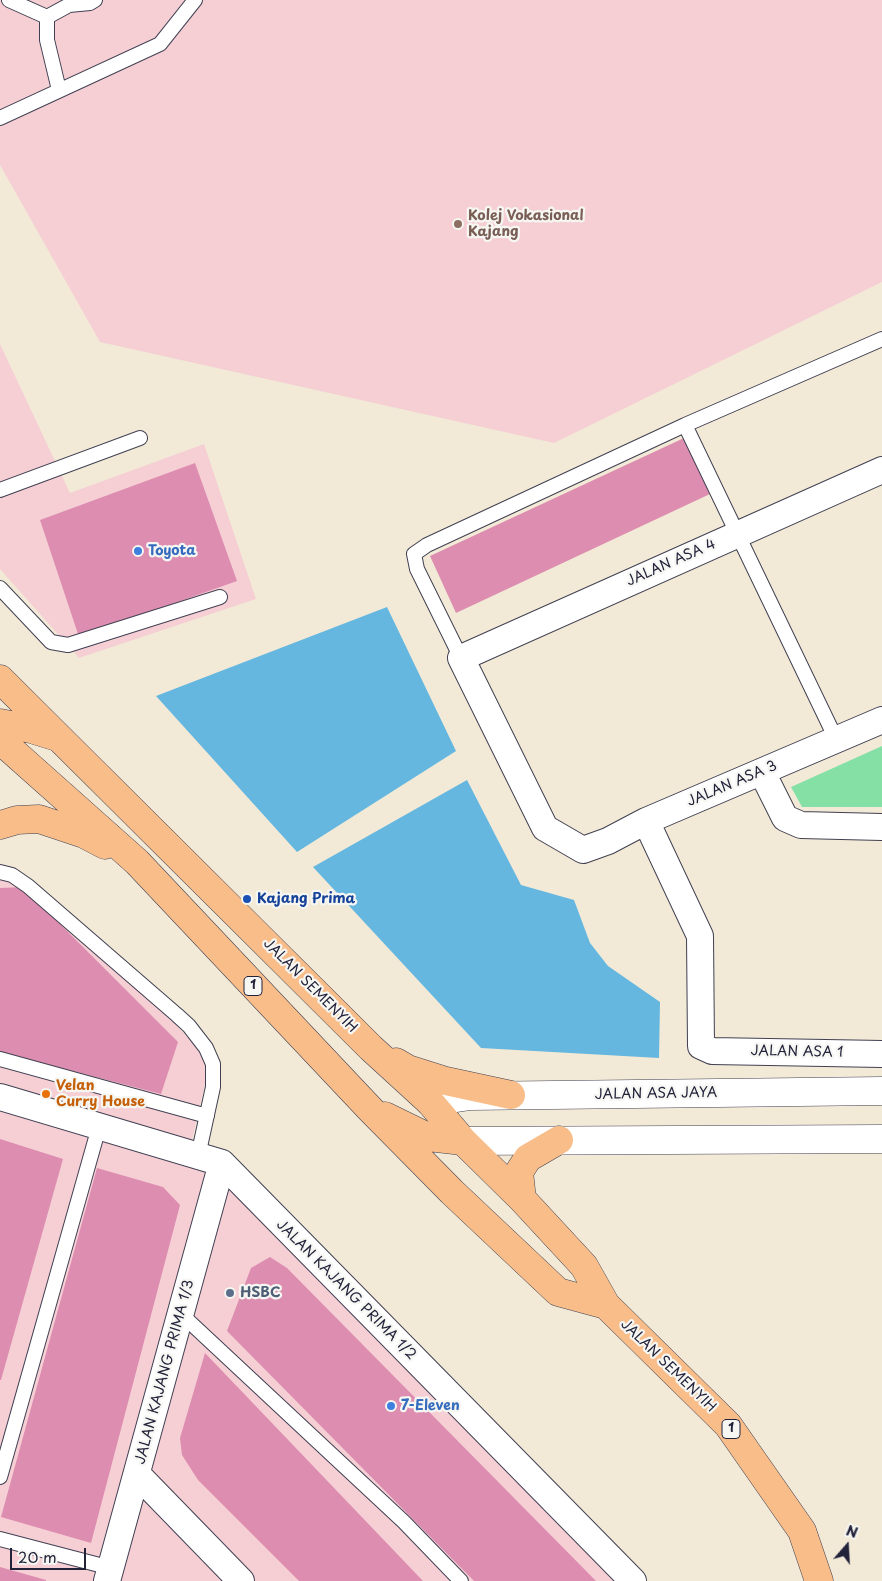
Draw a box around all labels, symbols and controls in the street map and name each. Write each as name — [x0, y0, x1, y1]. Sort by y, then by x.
place label: Kolej Vokasional Kajang — [468, 208, 584, 240]
marker: Kolej Vokasional Kajang — [452, 218, 464, 230]
street label: JALAN ASA 4 — [624, 536, 718, 590]
place label: Toyota — [148, 543, 196, 559]
marker: Toyota — [132, 545, 144, 557]
street label: JALAN ASA 3 — [685, 758, 779, 810]
place label: Kajang Prima — [257, 891, 355, 907]
marker: Kajang Prima — [241, 893, 253, 905]
street label: JALAN SEMENYIH — [259, 935, 361, 1037]
road number: 1 — [244, 976, 262, 996]
street label: JALAN ASA 1 — [750, 1043, 844, 1061]
place label: Velan Curry House — [56, 1078, 145, 1110]
street label: JALAN ASA JAYA — [595, 1085, 717, 1103]
marker: Velan Curry House — [40, 1088, 52, 1100]
street label: JALAN KAJANG PRIMA 1/2 — [273, 1217, 419, 1363]
street label: JALAN KAJANG PRIMA 1/3 — [132, 1278, 198, 1466]
place label: HSBC — [240, 1285, 280, 1301]
marker: HSBC — [224, 1287, 236, 1299]
street label: JALAN SEMENYIH — [617, 1316, 719, 1416]
place label: 7-Eleven — [401, 1398, 460, 1414]
marker: 7-Eleven — [385, 1400, 397, 1412]
road number: 1 — [722, 1420, 740, 1438]
text: N — [843, 1520, 861, 1543]
north arrow — [822, 1521, 872, 1571]
scale bar — [12, 1538, 89, 1570]
text: 20 m — [18, 1545, 57, 1568]

